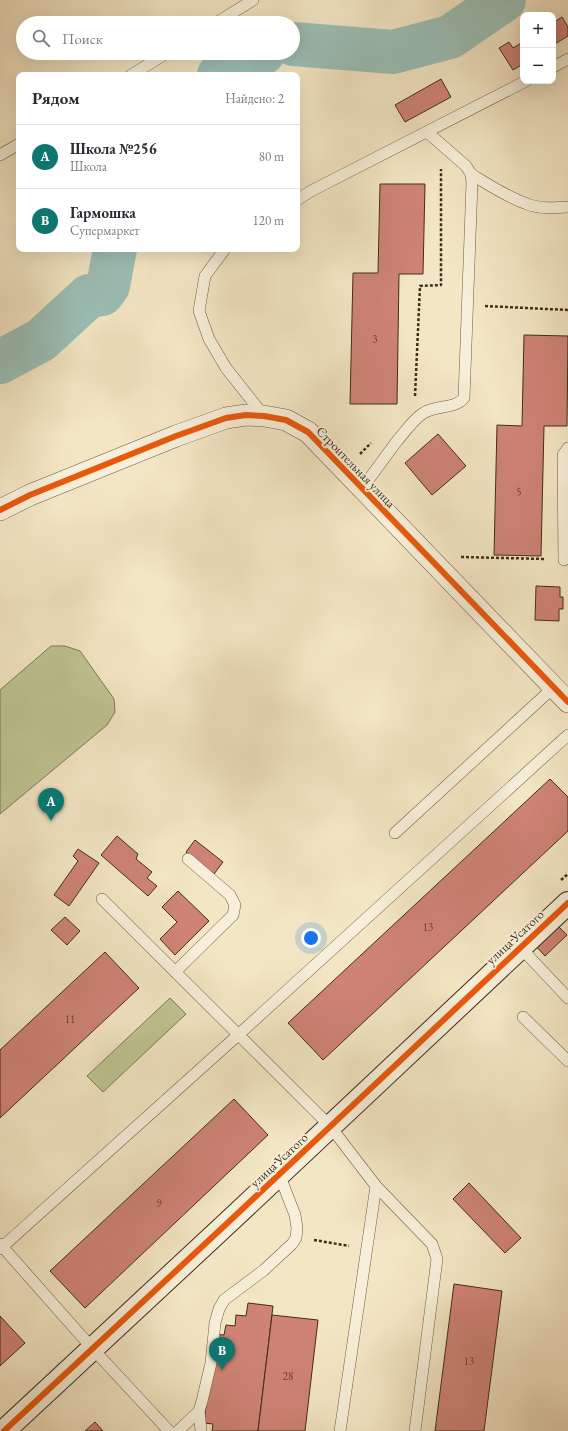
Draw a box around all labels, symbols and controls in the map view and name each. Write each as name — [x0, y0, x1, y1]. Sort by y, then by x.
map controls — [520, 12, 556, 84]
button: + — [520, 12, 556, 48]
search box — [16, 16, 300, 60]
icon: search — [30, 27, 52, 49]
text: Поиск — [62, 29, 103, 48]
button: − — [520, 48, 556, 84]
text: Рядом — [32, 87, 80, 109]
text: Найдено: 2 — [225, 90, 284, 107]
text: Школа №256 — [70, 139, 157, 158]
text: A — [40, 148, 50, 165]
text: 80 m — [259, 148, 284, 165]
text: Школа — [70, 158, 107, 175]
text: Гармошка — [70, 203, 136, 222]
text: B — [41, 212, 49, 229]
text: 120 m — [253, 212, 284, 229]
text: Супермаркет — [70, 222, 140, 239]
house number: 3 — [372, 332, 378, 346]
street label: Строительная улица — [313, 423, 400, 512]
house number: 5 — [516, 484, 522, 498]
pin: A — [38, 788, 64, 821]
street label: улица Усатого — [482, 906, 548, 968]
house number: 13 — [423, 920, 433, 934]
your location — [301, 928, 321, 948]
house number: 11 — [65, 1012, 75, 1026]
street label: улица Усатого — [246, 1129, 312, 1191]
house number: 9 — [156, 1196, 162, 1210]
pin: B — [209, 1337, 235, 1370]
house number: 13 — [464, 1354, 474, 1368]
house number: 28 — [283, 1369, 293, 1383]

